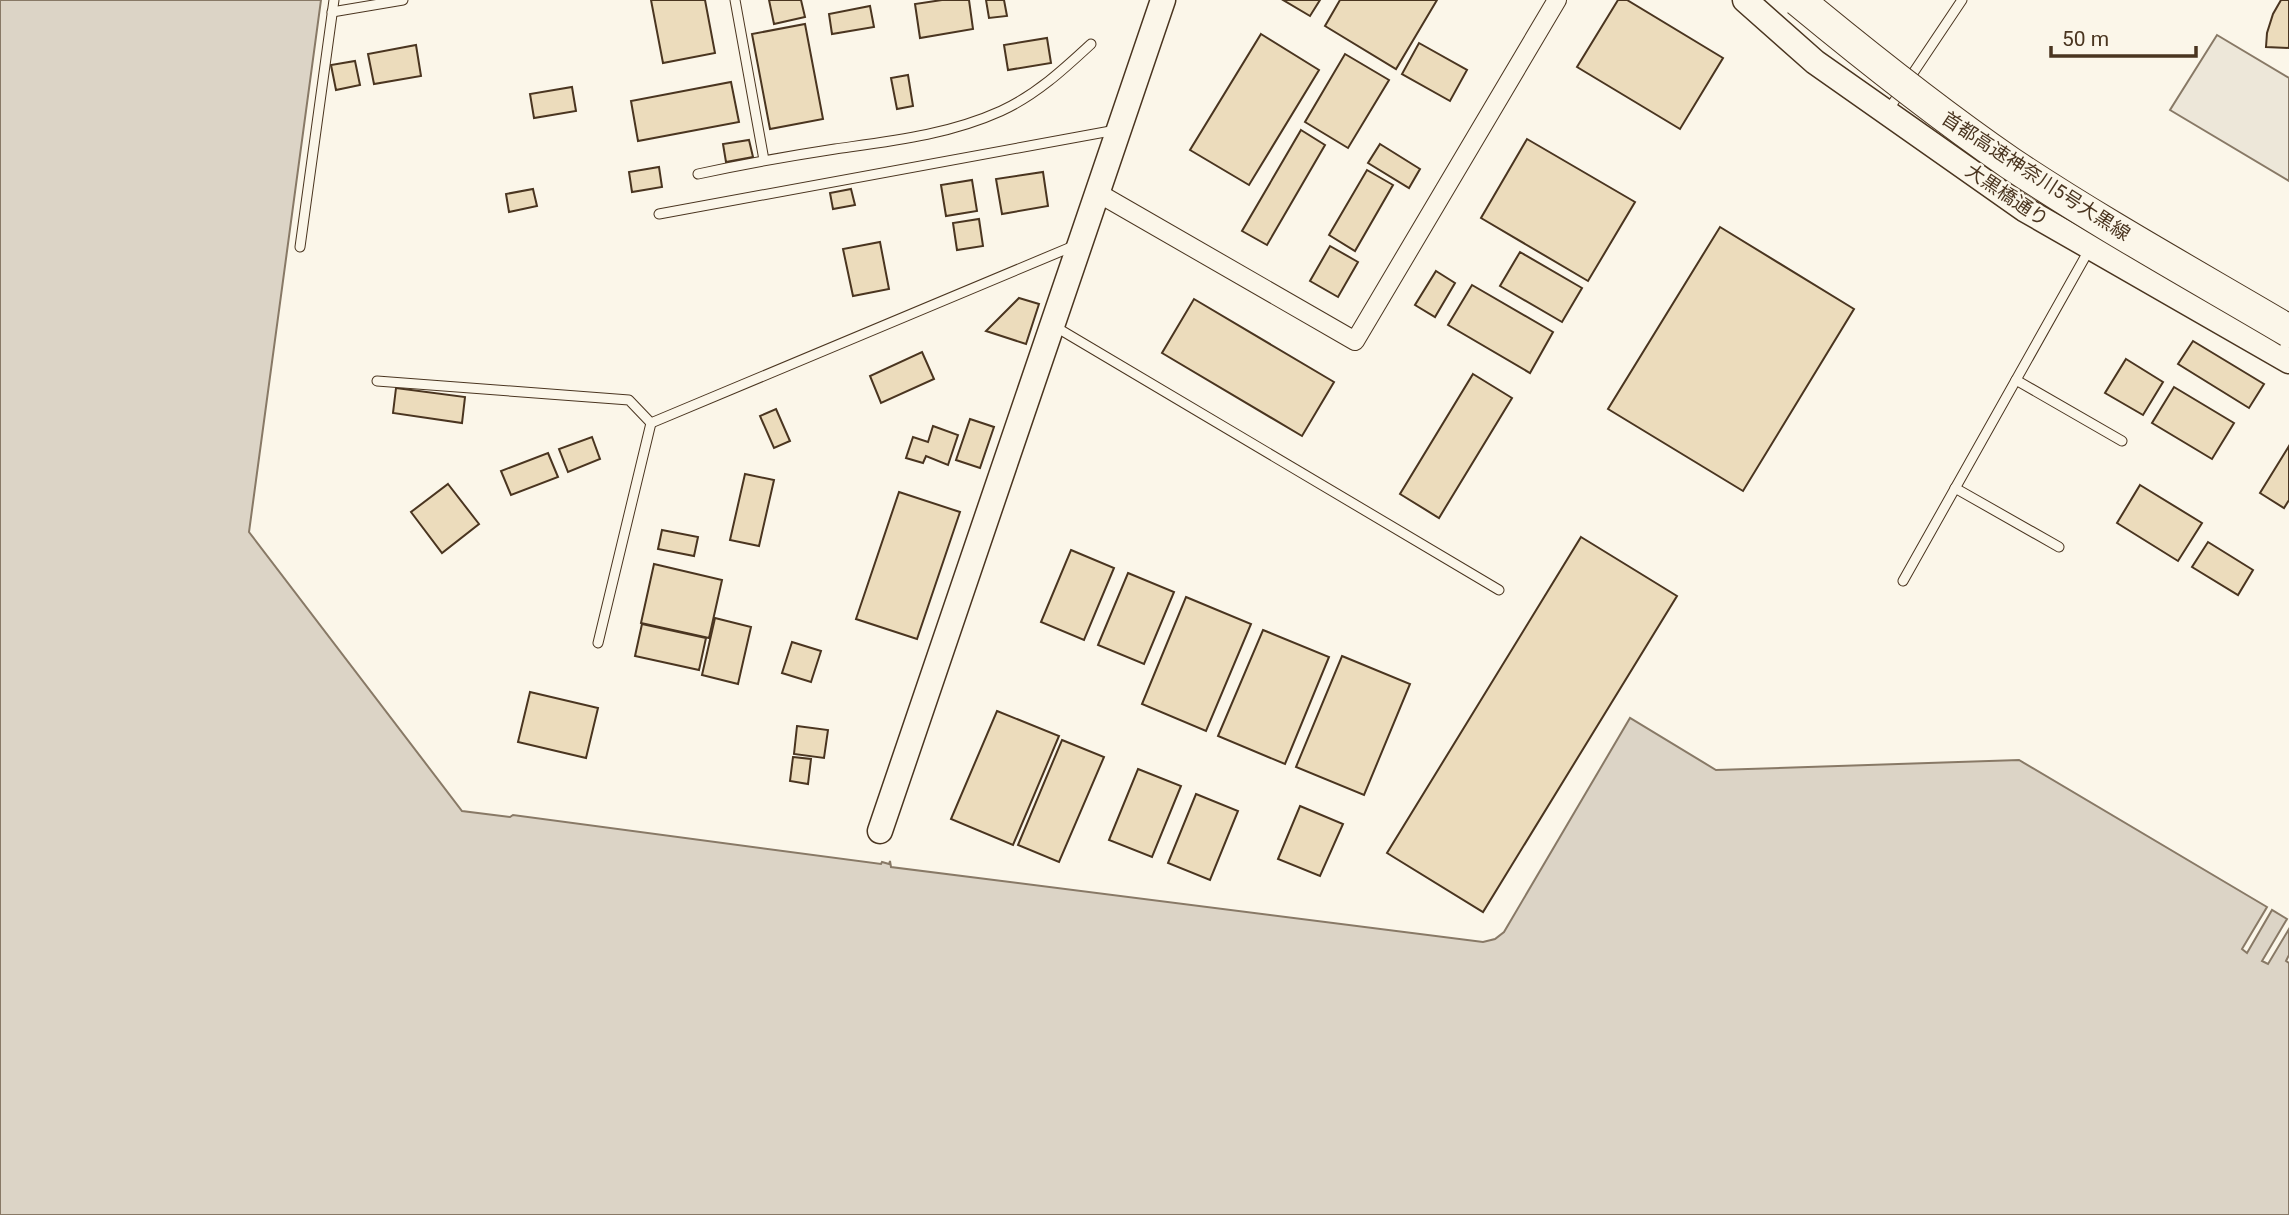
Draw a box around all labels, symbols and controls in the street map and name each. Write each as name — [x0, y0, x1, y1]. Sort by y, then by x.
scale bar — [2051, 14, 2196, 58]
text: 50 m — [2062, 27, 2109, 51]
street label: 首都高速神奈川5号大黒線 — [1938, 107, 2134, 245]
street label: 大黒橋通り — [1961, 159, 2053, 231]

